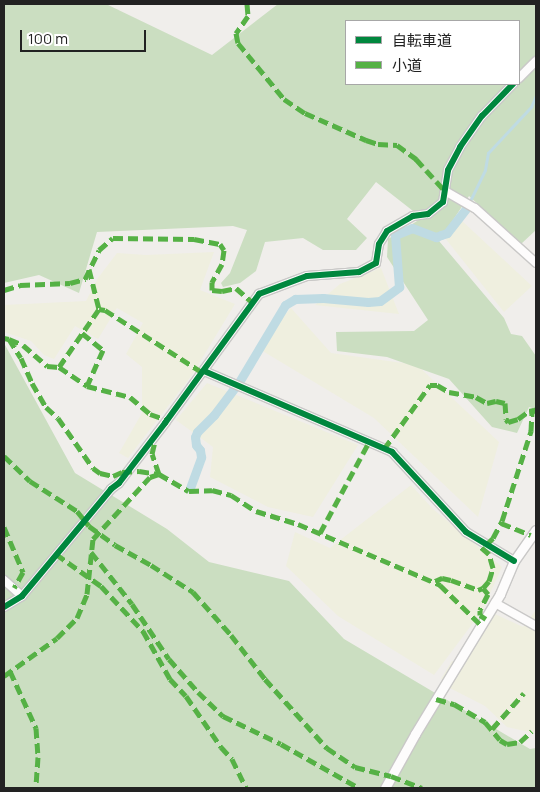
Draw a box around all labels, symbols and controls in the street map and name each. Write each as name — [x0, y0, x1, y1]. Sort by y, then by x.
scale bar — [22, 20, 149, 52]
legend — [345, 20, 520, 85]
text: 100 m — [28, 28, 68, 49]
text: 自転車道 — [392, 30, 452, 51]
text: 小道 — [392, 55, 422, 76]

